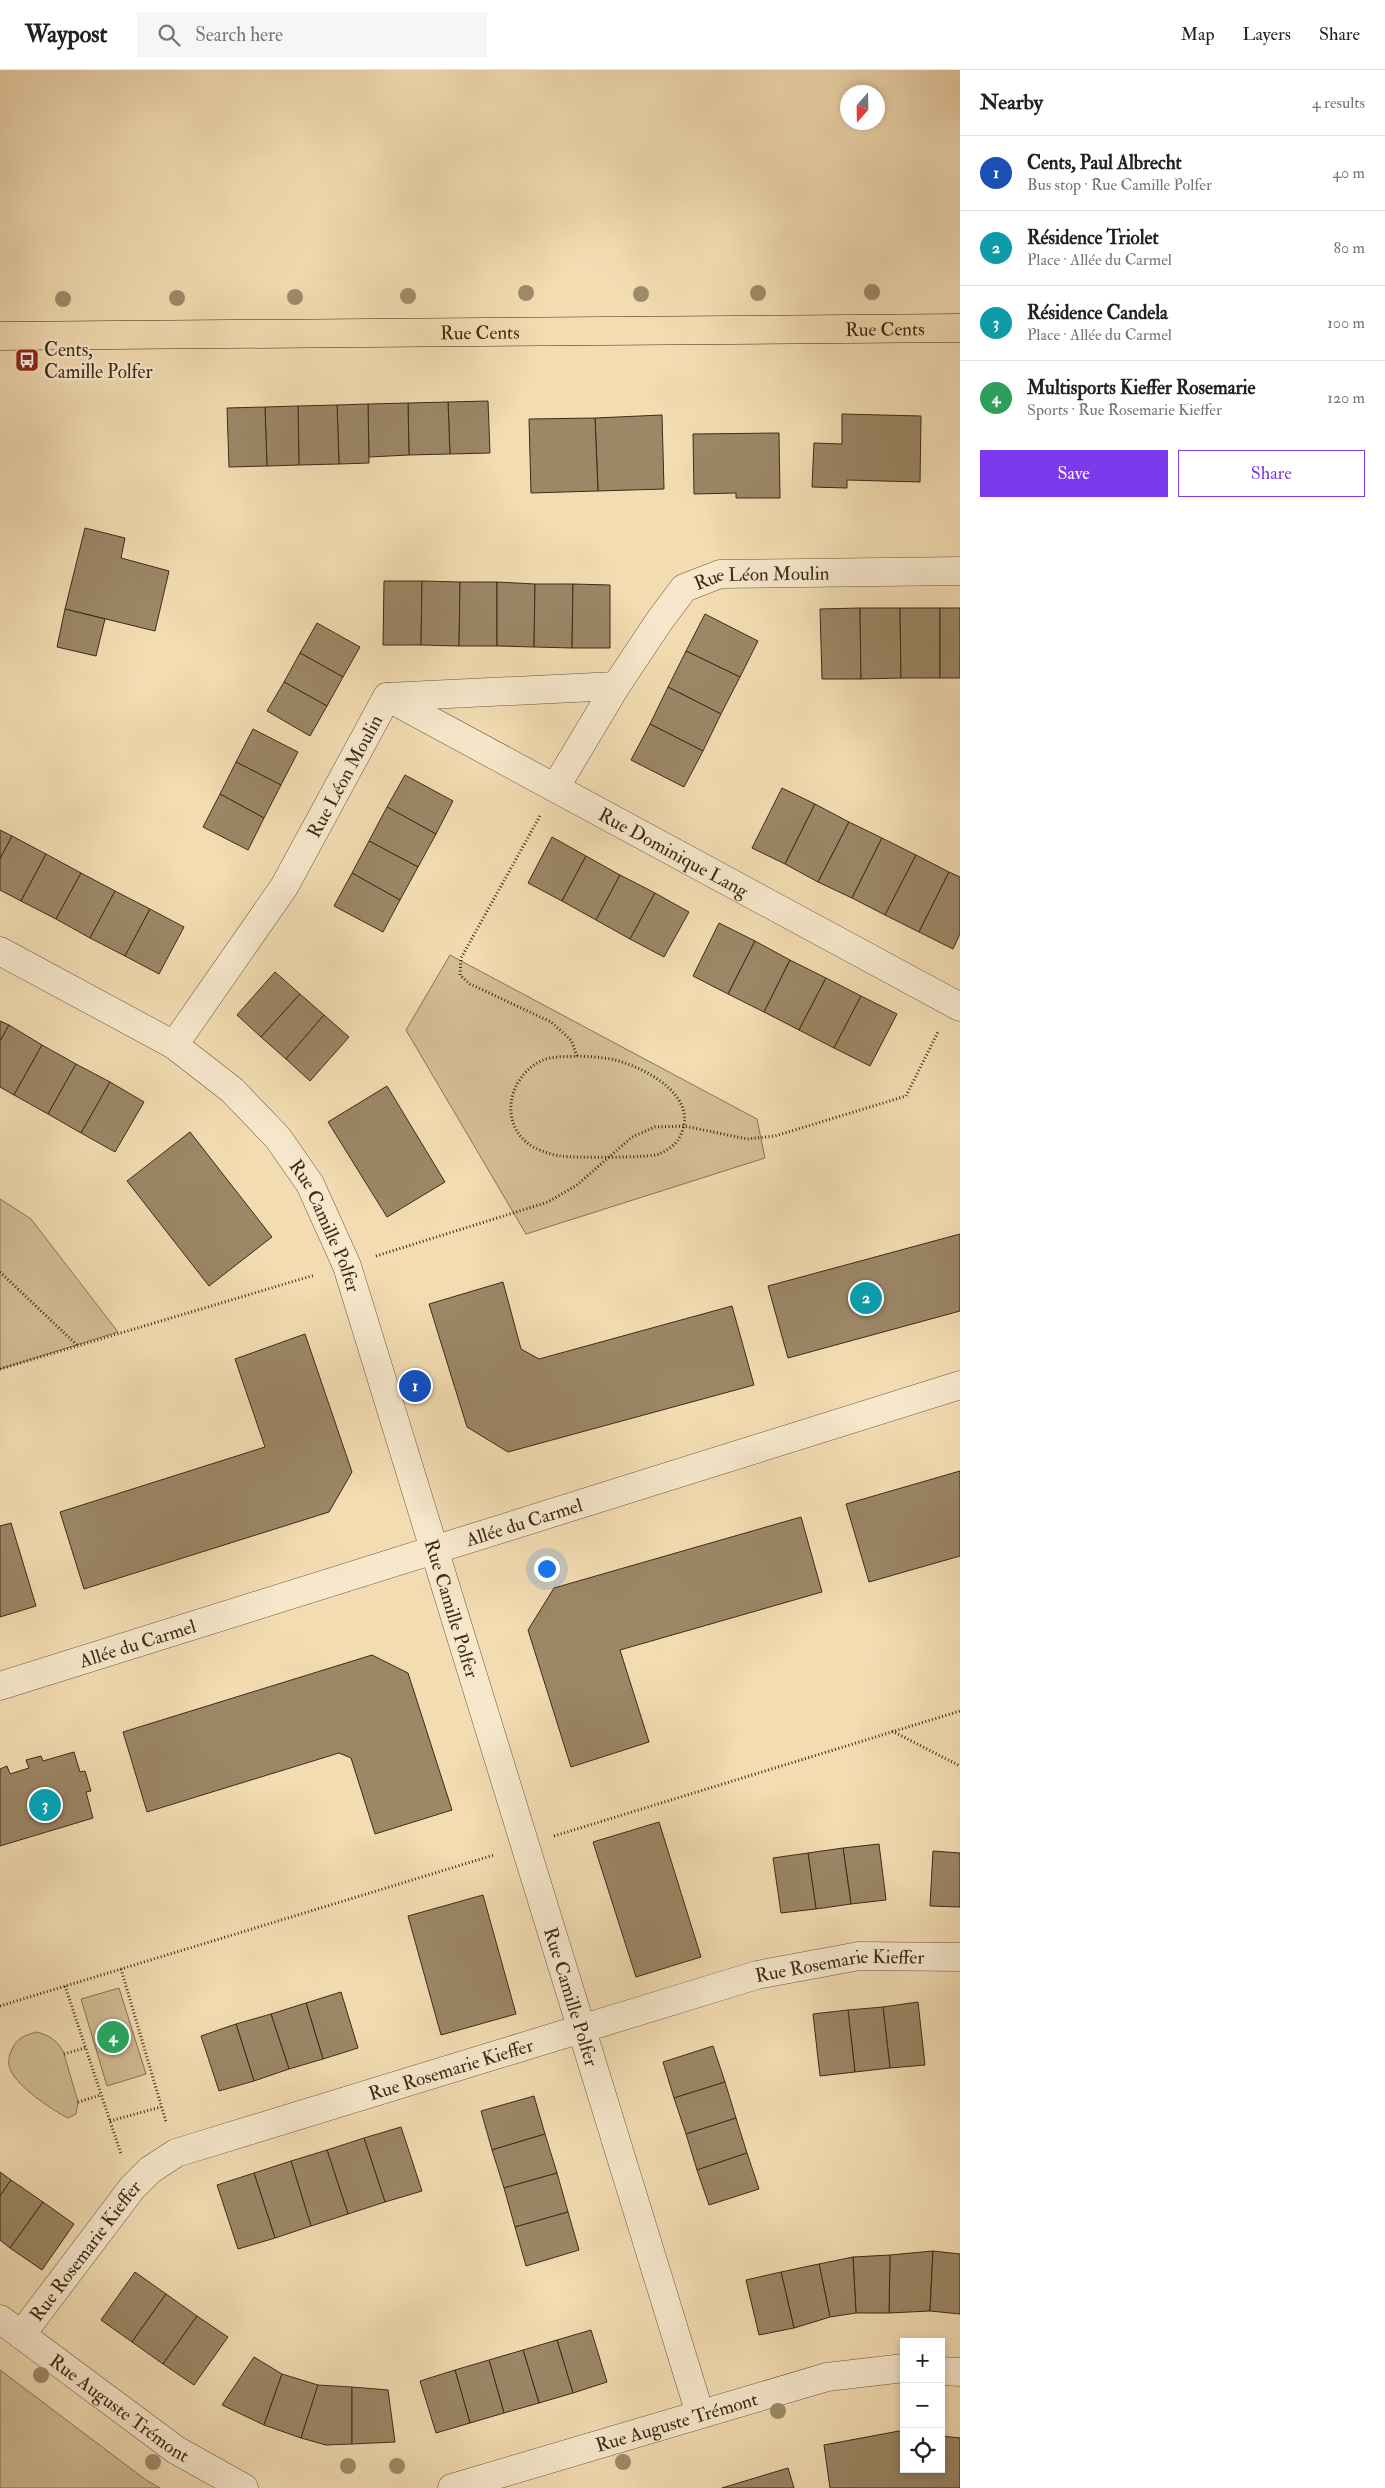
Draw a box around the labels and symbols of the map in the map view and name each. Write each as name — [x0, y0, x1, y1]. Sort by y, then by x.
north arrow — [840, 85, 885, 130]
street label: Rue Cents — [845, 317, 925, 342]
street label: Rue Cents — [440, 321, 520, 345]
place label: Cents, Camille Polfer — [44, 338, 153, 384]
bus stop icon: Cents, Camille Polfer — [14, 347, 40, 373]
street label: Rue Léon Moulin — [691, 562, 830, 596]
street label: Rue Léon Moulin — [302, 710, 388, 842]
street label: Rue Dominique Lang — [594, 803, 753, 904]
street label: Rue Camille Polfer — [284, 1155, 365, 1295]
pin: 2 — [850, 1279, 882, 1317]
pin: 1 — [399, 1367, 431, 1405]
street label: Allée du Carmel — [462, 1493, 586, 1553]
street label: Rue Camille Polfer — [419, 1536, 484, 1681]
your location — [534, 1556, 560, 1582]
street label: Allée du Carmel — [75, 1614, 199, 1674]
pin: 3 — [29, 1786, 61, 1824]
street label: Rue Camille Polfer — [538, 1925, 603, 2069]
street label: Rue Rosemarie Kieffer — [753, 1945, 924, 1988]
pin: 4 — [97, 2018, 129, 2056]
street label: Rue Rosemarie Kieffer — [366, 2033, 536, 2106]
street label: Rue Rosemarie Kieffer — [25, 2175, 146, 2326]
street label: Rue Auguste Trémont — [44, 2349, 193, 2468]
street label: Rue Auguste Trémont — [593, 2387, 761, 2458]

